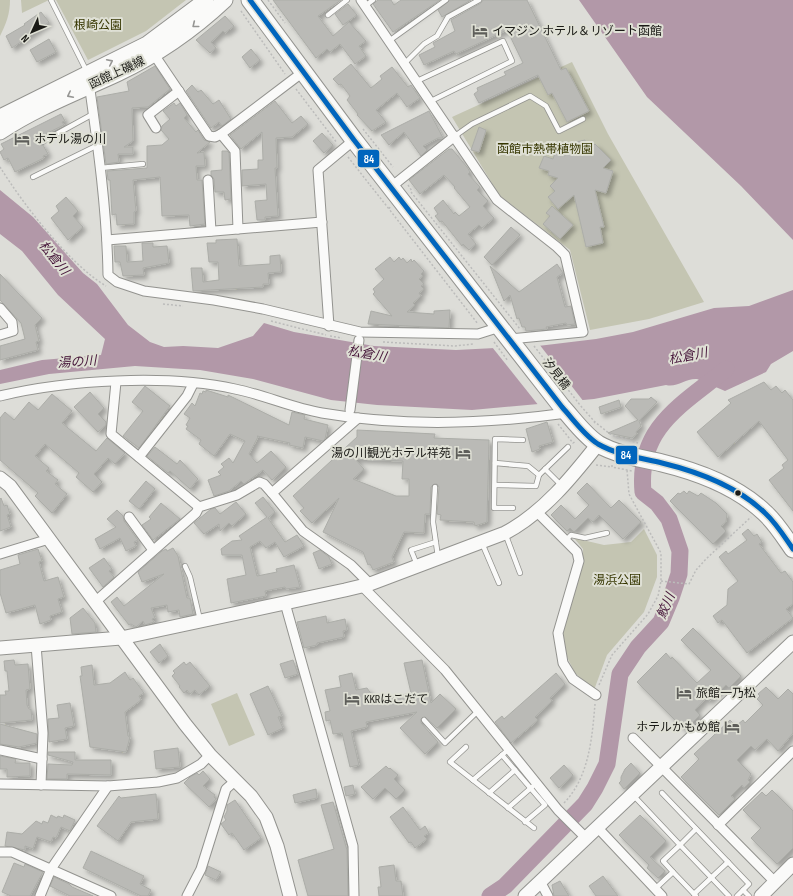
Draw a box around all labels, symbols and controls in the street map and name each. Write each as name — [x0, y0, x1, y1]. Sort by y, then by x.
north arrow — [12, 12, 52, 52]
park label: 根崎公園 — [74, 18, 122, 33]
one-way arrow — [193, 21, 200, 28]
hotel icon: イマジン ホテル＆リゾート函館 — [471, 22, 489, 40]
place label: イマジン ホテル＆リゾート函館 — [492, 24, 662, 39]
text: N — [18, 32, 32, 45]
street label: 函館上磯線 — [87, 54, 147, 92]
one-way arrow — [106, 59, 113, 67]
one-way arrow — [67, 90, 74, 98]
hotel icon: ホテル湯の川 — [13, 130, 31, 148]
place label: ホテル湯の川 — [34, 132, 106, 147]
park label: 函館市熱帯植物園 — [497, 142, 593, 157]
line badge: 84 — [357, 149, 380, 168]
text: 84 — [364, 153, 374, 166]
water label: 松倉川 — [36, 238, 74, 280]
water label: 松倉川 — [346, 343, 390, 366]
water label: 松倉川 — [667, 344, 711, 368]
water label: 湯の川 — [57, 353, 99, 371]
street label: 汐見橋 — [539, 355, 573, 393]
hotel icon: 湯の川観光ホテル祥苑 — [454, 444, 472, 462]
line badge: 84 — [615, 445, 638, 465]
place label: 湯の川観光ホテル祥苑 — [331, 446, 451, 461]
text: 84 — [621, 449, 631, 462]
unlabelled marker — [733, 488, 743, 498]
park label: 湯浜公園 — [593, 573, 641, 588]
water label: 鮫川 — [654, 589, 679, 621]
hotel icon: 旅館一乃松 — [675, 684, 693, 702]
place label: 旅館一乃松 — [696, 686, 756, 701]
hotel icon: KKRはこだて — [343, 690, 361, 708]
place label: KKRはこだて — [364, 692, 428, 707]
hotel icon: ホテルかもめ館 — [723, 718, 741, 736]
place label: ホテルかもめ館 — [636, 720, 720, 735]

